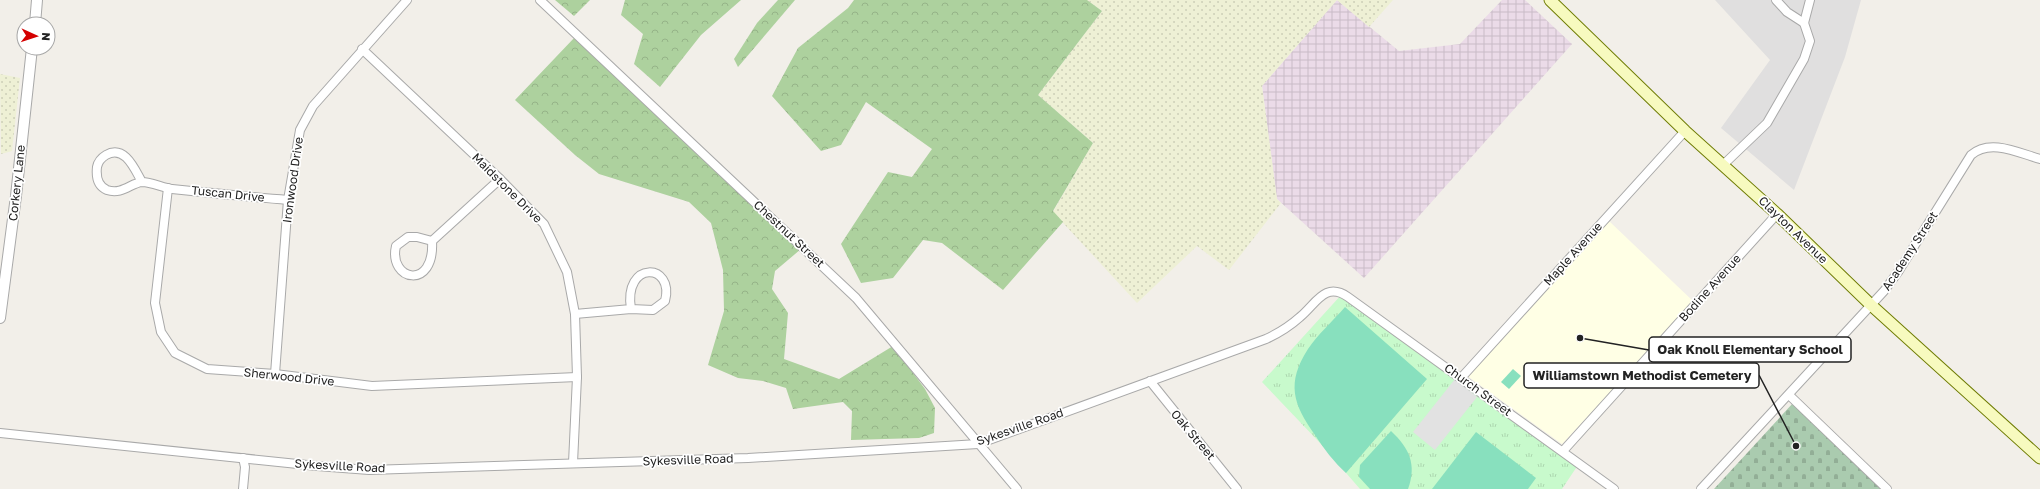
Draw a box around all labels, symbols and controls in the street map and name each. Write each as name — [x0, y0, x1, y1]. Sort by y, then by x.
north arrow — [16, 16, 56, 56]
text: N — [40, 32, 53, 41]
street label: Ironwood Drive — [279, 136, 306, 224]
street label: Corkery Lane — [5, 144, 28, 222]
street label: Maidstone Drive — [469, 149, 546, 226]
street label: Tuscan Drive — [191, 182, 265, 205]
street label: Clayton Avenue — [1756, 193, 1831, 266]
street label: Chestnut Street — [751, 197, 828, 270]
street label: Academy Street — [1878, 208, 1941, 293]
street label: Maple Avenue — [1540, 219, 1605, 289]
street label: Bodine Avenue — [1675, 251, 1744, 324]
callout: Oak Knoll Elementary School — [1649, 337, 1851, 362]
text: Oak Knoll Elementary School — [1657, 341, 1843, 357]
street label: Church Street — [1442, 360, 1515, 419]
callout: Williamstown Methodist Cemetery — [1524, 363, 1759, 388]
street label: Sherwood Drive — [243, 364, 335, 389]
text: Williamstown Methodist Cemetery — [1532, 367, 1752, 383]
street label: Sykesville Road — [974, 405, 1065, 448]
street label: Oak Street — [1168, 407, 1219, 463]
street label: Sykesville Road — [642, 450, 734, 469]
street label: Sykesville Road — [294, 456, 386, 475]

